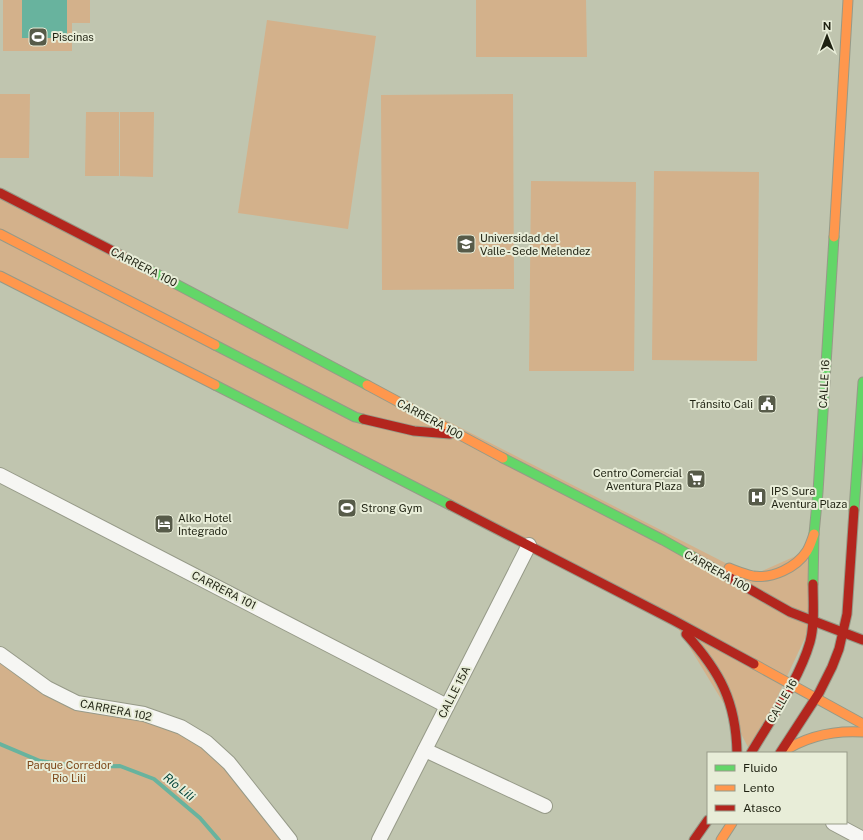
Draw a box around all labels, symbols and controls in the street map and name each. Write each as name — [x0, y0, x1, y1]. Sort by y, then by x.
north arrow — [807, 16, 847, 56]
text: N — [823, 20, 831, 32]
sports icon: Piscinas — [27, 26, 49, 48]
place label: Piscinas — [52, 31, 94, 43]
place label: Universidad del Valle - Sede Melendez — [480, 232, 590, 257]
school or university icon: Universidad del Valle - Sede Melendez — [455, 233, 477, 255]
street label: CARRERA 100 — [109, 245, 179, 289]
street label: CALLE 16 — [817, 359, 831, 409]
public building icon: Tránsito Cali — [756, 393, 778, 415]
street label: CARRERA 100 — [395, 397, 465, 442]
place label: Tránsito Cali — [690, 398, 753, 410]
place label: Centro Comercial Aventura Plaza — [593, 467, 682, 492]
supermarket icon: Centro Comercial Aventura Plaza — [685, 468, 707, 490]
place label: IPS Sura Aventura Plaza — [771, 485, 847, 510]
hospital icon: IPS Sura Aventura Plaza — [746, 486, 768, 508]
sports icon: Strong Gym — [336, 497, 358, 519]
place label: Strong Gym — [361, 502, 422, 514]
place label: Alko Hotel Integrado — [178, 512, 232, 537]
hotel icon: Alko Hotel Integrado — [153, 513, 175, 535]
street label: CARRERA 100 — [682, 548, 752, 594]
street label: CARRERA 101 — [190, 569, 258, 611]
street label: CALLE 15A — [436, 664, 472, 720]
street label: CALLE 16 — [765, 677, 799, 725]
street label: CARRERA 102 — [79, 697, 153, 723]
legend — [707, 752, 847, 824]
park label: Parque Corredor Rio Lili — [27, 759, 111, 784]
text: Fluido — [743, 761, 778, 775]
water label: Río Lili — [161, 770, 198, 804]
text: Lento — [743, 781, 775, 795]
text: Atasco — [743, 801, 782, 815]

